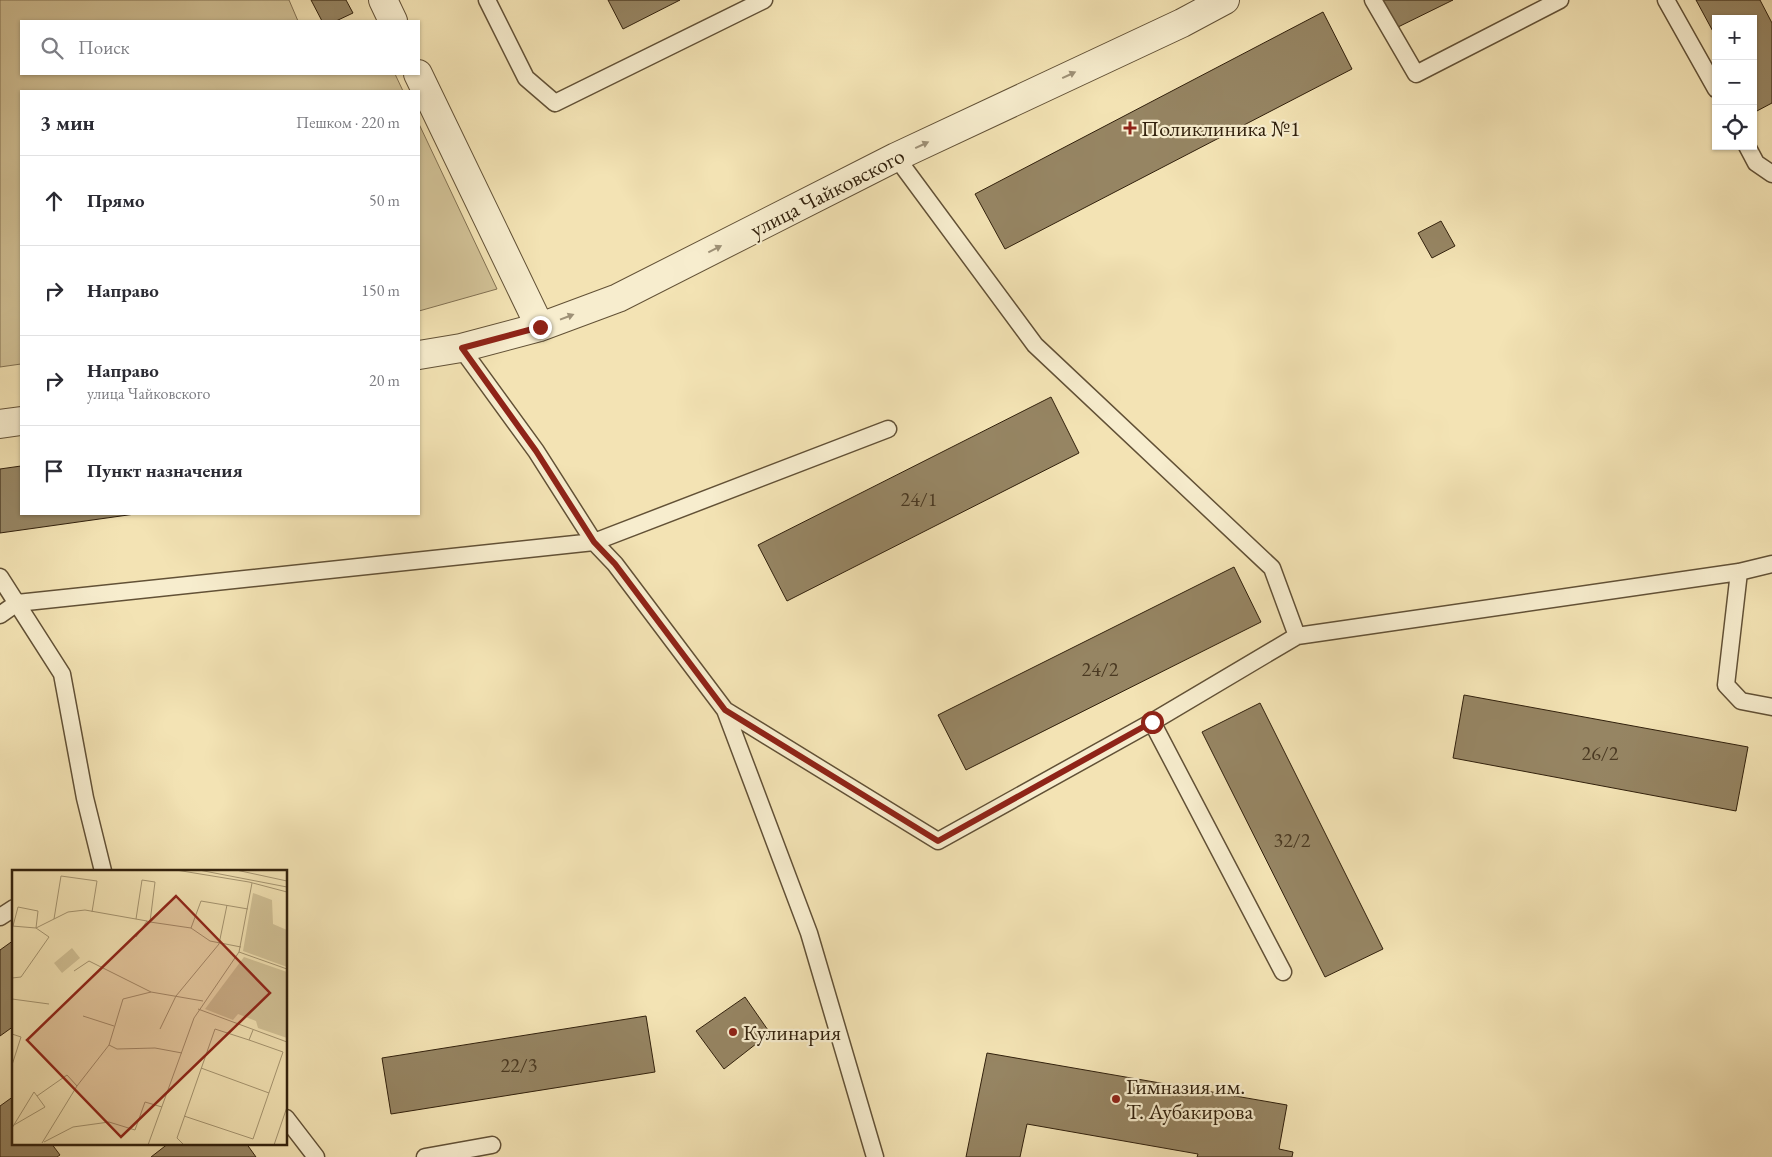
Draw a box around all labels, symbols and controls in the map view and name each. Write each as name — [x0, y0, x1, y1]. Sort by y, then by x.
map controls — [1712, 15, 1757, 150]
button: + — [1712, 15, 1757, 60]
search box — [20, 20, 420, 75]
icon: search — [38, 34, 66, 62]
text: Поиск — [78, 35, 130, 60]
button: − — [1712, 60, 1757, 105]
one-way arrow — [1062, 71, 1077, 80]
button: locate — [1712, 105, 1757, 150]
text: 3 мин — [40, 109, 95, 136]
text: Пешком · 220 m — [296, 112, 400, 133]
place label: Поликлиника №1 — [1141, 114, 1301, 143]
marker: Поликлиника №1 — [1123, 121, 1137, 135]
one-way arrow — [915, 140, 930, 149]
street label: улица Чайковского — [745, 141, 909, 244]
icon: ahead — [40, 187, 68, 215]
text: Прямо — [87, 188, 145, 213]
text: 50 m — [369, 190, 400, 211]
one-way arrow — [707, 245, 722, 253]
icon: right — [40, 277, 68, 305]
text: Направо — [87, 278, 159, 303]
text: 150 m — [361, 280, 400, 301]
one-way arrow — [560, 313, 575, 320]
route end — [529, 316, 552, 339]
text: Направо — [87, 358, 159, 383]
icon: right — [40, 367, 68, 395]
text: 20 m — [369, 370, 400, 391]
text: улица Чайковского — [87, 383, 210, 404]
icon: arrive — [40, 457, 68, 485]
text: Пункт назначения — [87, 458, 243, 483]
house number: 24/1 — [901, 486, 937, 512]
house number: 24/2 — [1082, 656, 1119, 682]
route start — [1141, 711, 1164, 734]
house number: 26/2 — [1582, 740, 1619, 766]
house number: 32/2 — [1274, 827, 1311, 853]
inset map — [12, 870, 288, 1144]
place label: Кулинария — [743, 1018, 841, 1047]
marker: Кулинария — [727, 1026, 739, 1038]
house number: 22/3 — [501, 1052, 537, 1078]
place label: Гимназия им. Т. Аубакирова — [1126, 1072, 1253, 1126]
marker: Гимназия им. Т. Аубакирова — [1110, 1093, 1122, 1105]

